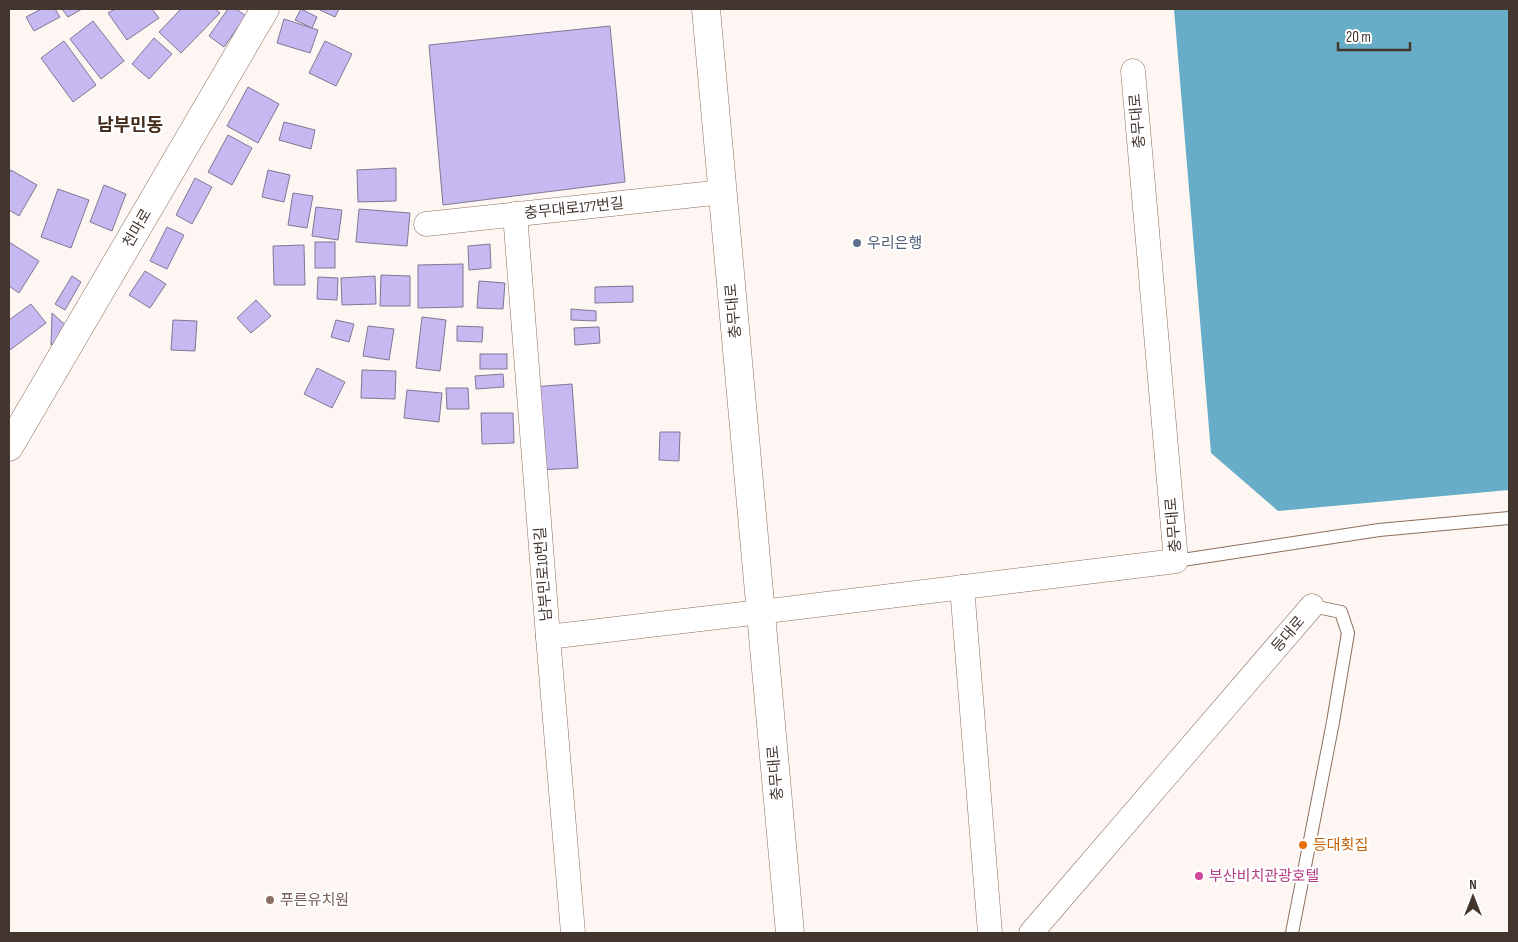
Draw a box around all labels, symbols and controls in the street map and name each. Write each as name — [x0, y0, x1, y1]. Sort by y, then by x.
scale bar — [1338, 20, 1410, 52]
text: 20 m — [1346, 28, 1371, 47]
street label: 충무대로 — [1126, 93, 1149, 149]
district label: 남부민동 — [97, 115, 163, 136]
street label: 충무대로177번길 — [523, 194, 625, 223]
street label: 천마로 — [119, 206, 156, 251]
place label: 우리은행 — [867, 234, 922, 253]
marker: 우리은행 — [851, 237, 863, 249]
street label: 충무대로 — [722, 283, 745, 339]
street label: 충무대로 — [1162, 497, 1185, 553]
street label: 남부민로10번길 — [531, 526, 556, 622]
street label: 등대로 — [1268, 612, 1309, 656]
street label: 충무대로 — [764, 745, 787, 801]
place label: 등대횟집 — [1313, 836, 1368, 855]
marker: 등대횟집 — [1297, 839, 1309, 851]
place label: 부산비치관광호텔 — [1209, 867, 1319, 886]
marker: 부산비치관광호텔 — [1193, 870, 1205, 882]
north arrow — [1448, 872, 1498, 922]
text: N — [1469, 876, 1477, 893]
place label: 푸른유치원 — [280, 891, 349, 910]
marker: 푸른유치원 — [264, 894, 276, 906]

